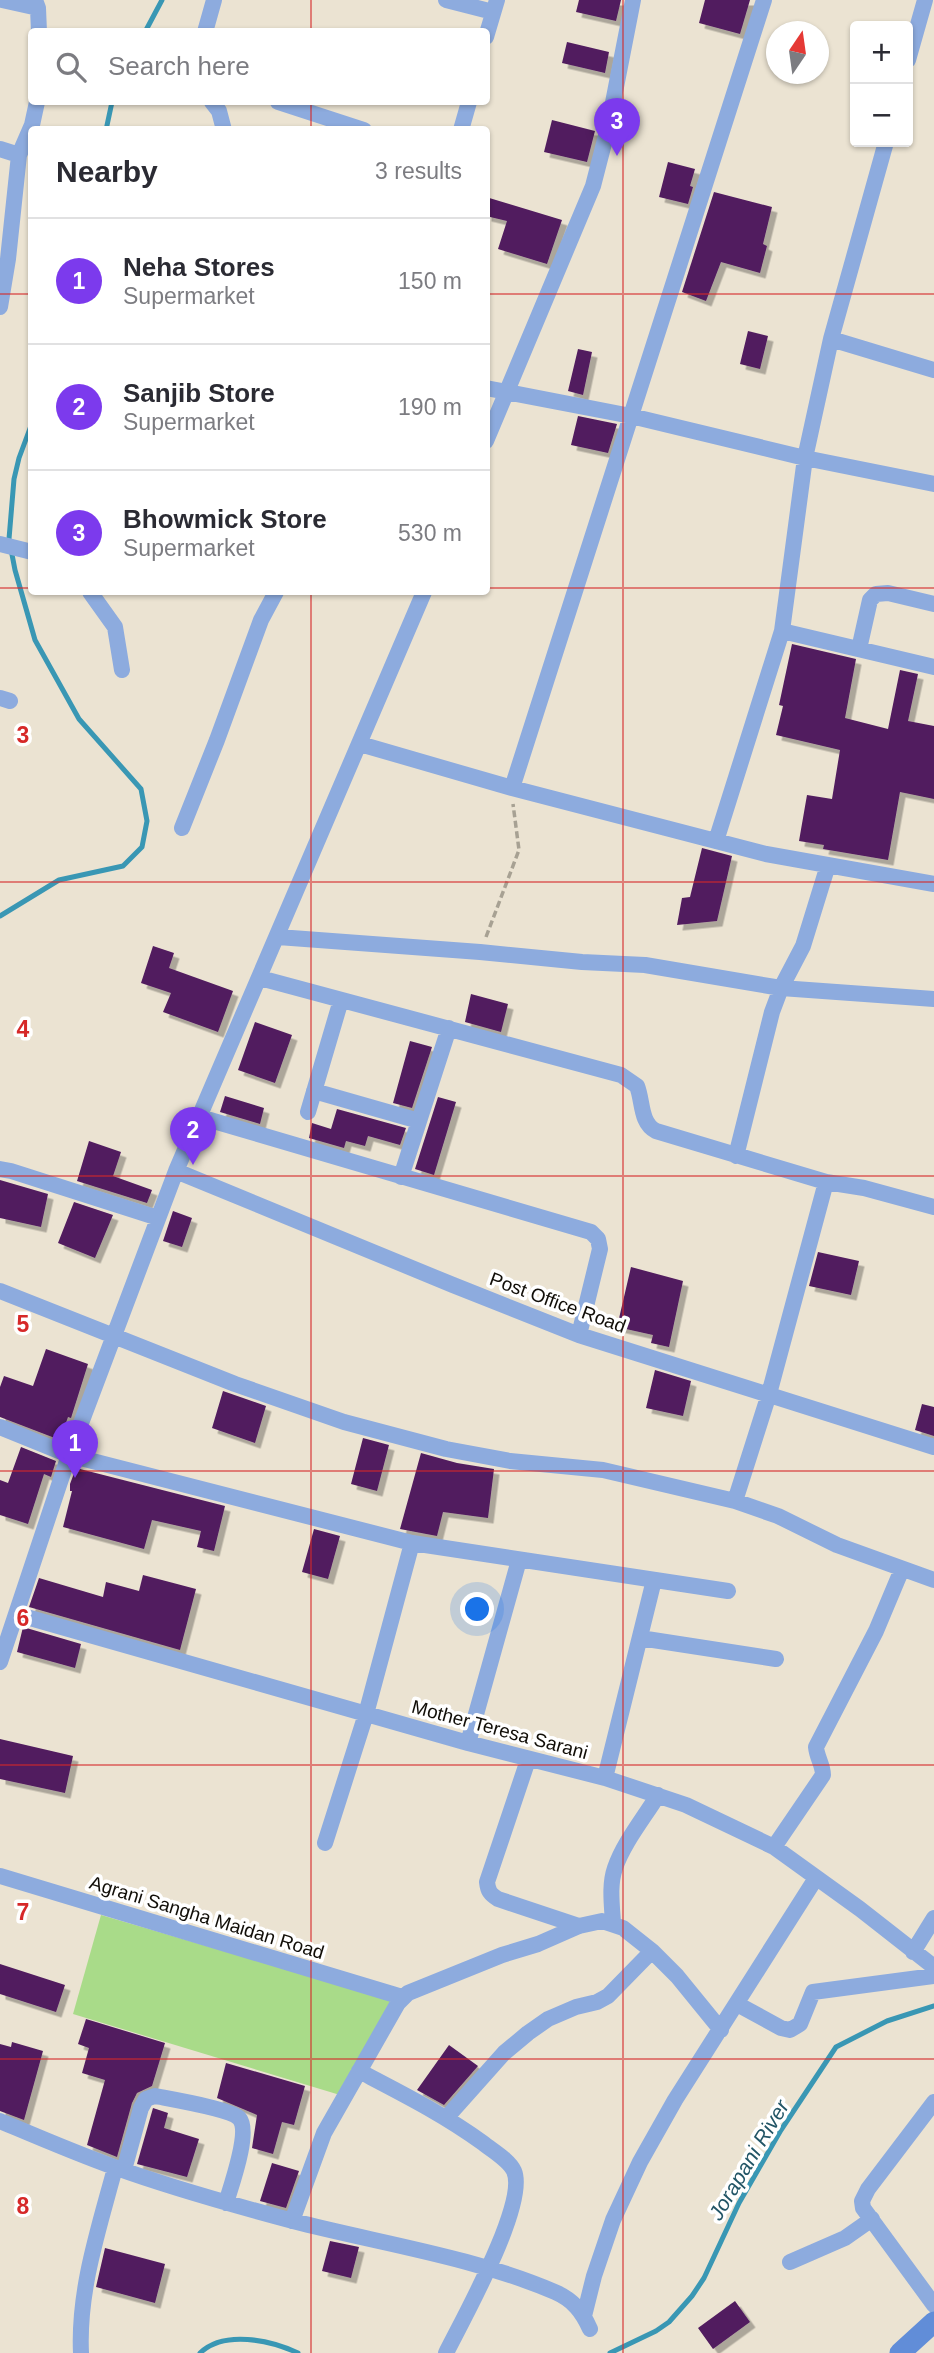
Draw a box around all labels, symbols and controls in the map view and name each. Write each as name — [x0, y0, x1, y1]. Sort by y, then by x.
north arrow — [766, 21, 829, 84]
map controls — [850, 21, 913, 147]
button: + — [850, 21, 913, 84]
search box — [28, 28, 490, 105]
icon: search — [52, 48, 90, 86]
text: Search here — [108, 51, 250, 81]
button: − — [850, 84, 913, 147]
pin: 3 — [594, 98, 640, 156]
text: Nearby — [56, 155, 158, 188]
text: 3 results — [375, 158, 462, 184]
text: Neha Stores — [123, 252, 275, 282]
text: 1 — [73, 268, 85, 294]
text: 150 m — [398, 268, 462, 294]
text: Supermarket — [123, 283, 255, 309]
text: Sanjib Store — [123, 378, 275, 408]
text: 2 — [73, 394, 85, 420]
text: 190 m — [398, 394, 462, 420]
text: Supermarket — [123, 409, 255, 435]
text: Bhowmick Store — [123, 504, 327, 534]
text: 3 — [73, 520, 85, 546]
text: 530 m — [398, 520, 462, 546]
text: Supermarket — [123, 535, 255, 561]
text: 3 — [17, 722, 29, 748]
text: 4 — [17, 1016, 30, 1042]
pin: 2 — [170, 1107, 216, 1165]
street label: Post Office Road — [487, 1268, 629, 1337]
text: 5 — [17, 1311, 30, 1337]
pin: 1 — [52, 1420, 98, 1478]
your location — [460, 1592, 494, 1626]
text: 6 — [17, 1605, 29, 1631]
street label: Mother Teresa Sarani — [410, 1696, 590, 1763]
street label: Agrani Sangha Maidan Road — [87, 1872, 327, 1963]
text: 7 — [17, 1899, 29, 1925]
water label: Jorapani River — [703, 2095, 794, 2225]
text: 8 — [17, 2193, 30, 2219]

